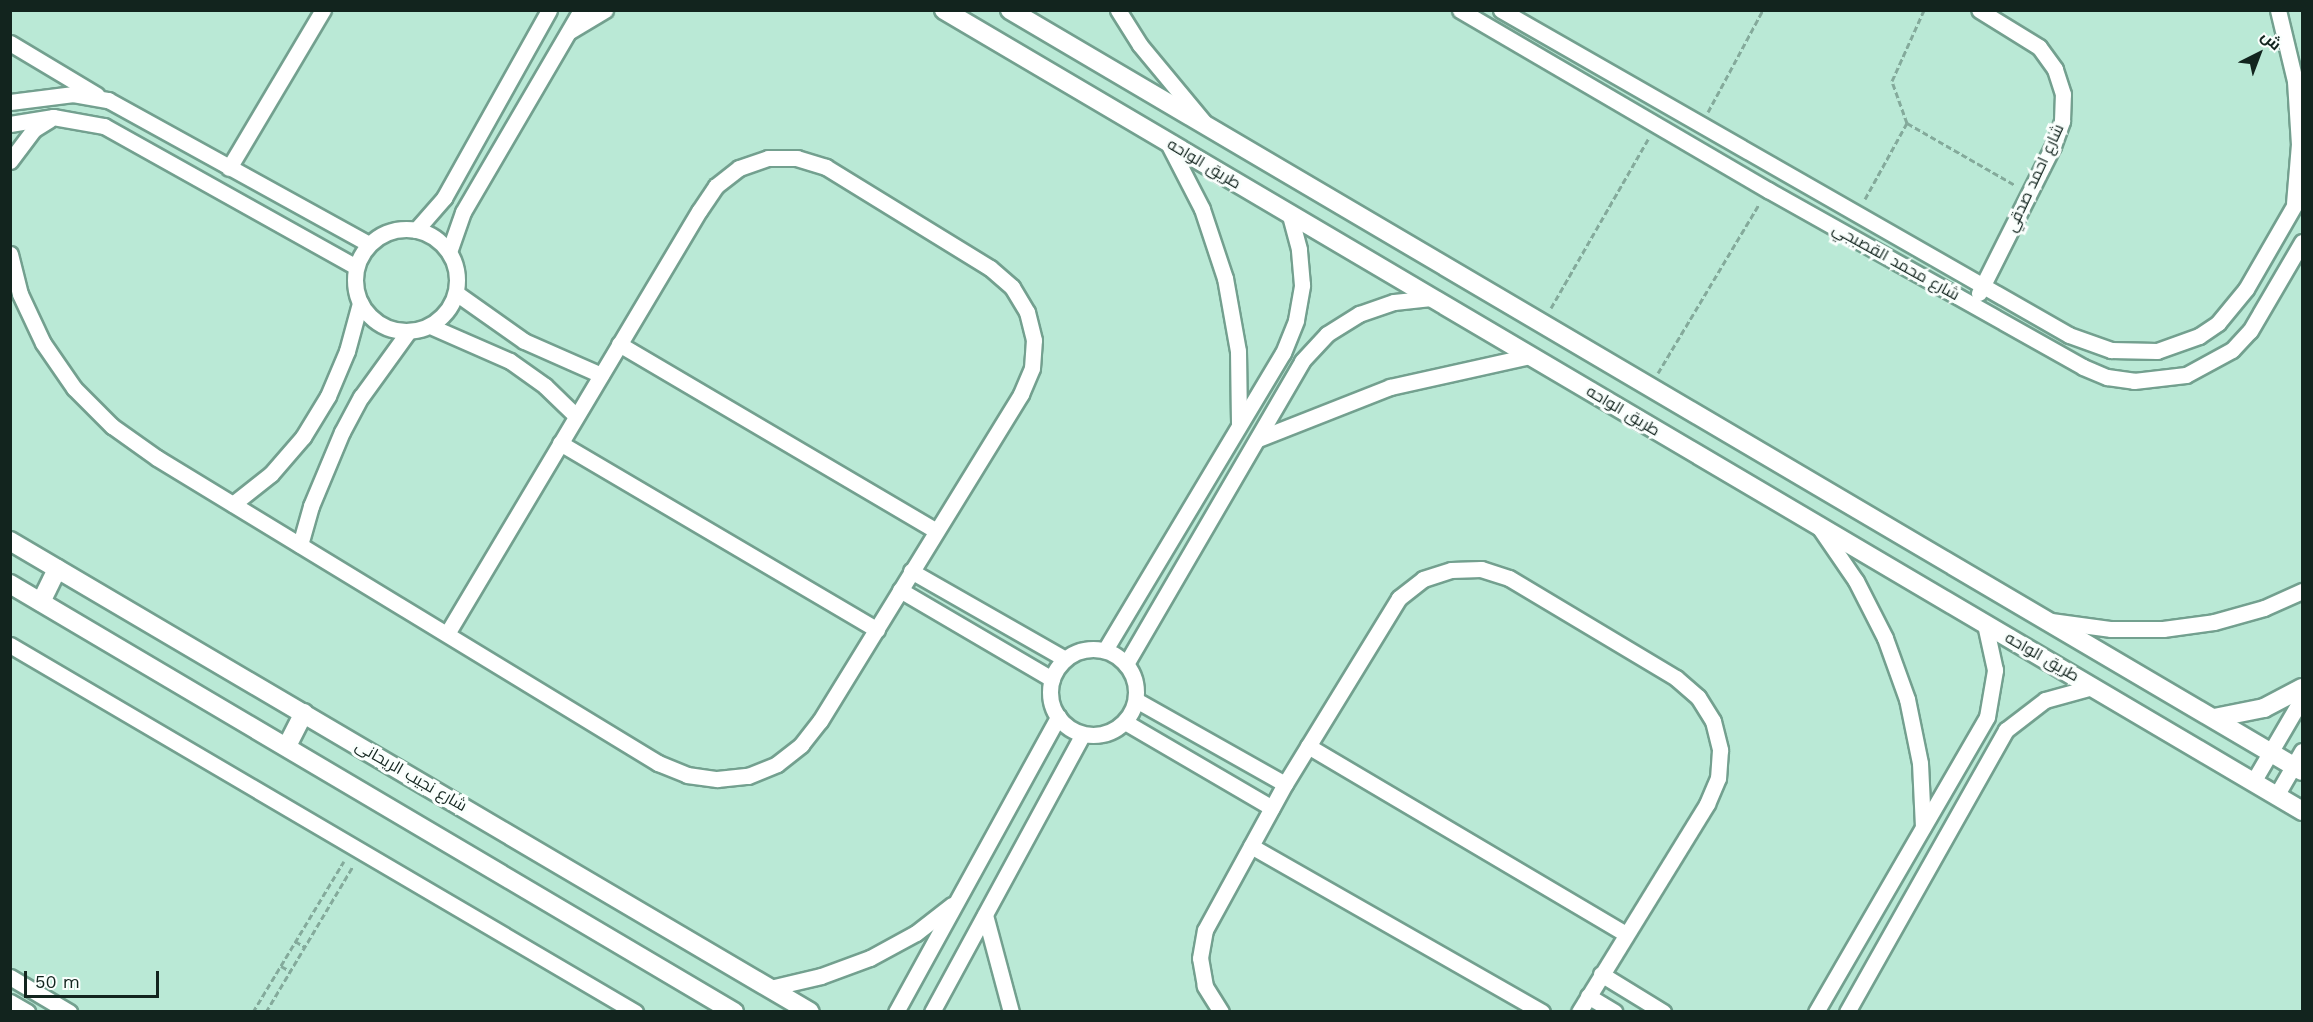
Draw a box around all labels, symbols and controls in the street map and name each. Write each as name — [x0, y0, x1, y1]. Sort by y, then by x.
north arrow — [2229, 24, 2289, 84]
text: ش — [2257, 26, 2285, 54]
street label: شارع احمد صدقي — [2002, 121, 2068, 235]
street label: طريق الواحه — [1164, 135, 1244, 193]
street label: شارع محمد القصبجي — [1829, 219, 1963, 305]
street label: طريق الواحه — [1583, 382, 1663, 440]
street label: طريق الواحه — [2002, 628, 2082, 686]
street label: شارع نجيب الريحانى — [352, 736, 470, 816]
scale bar — [27, 959, 162, 997]
text: 50 m — [35, 971, 80, 992]

